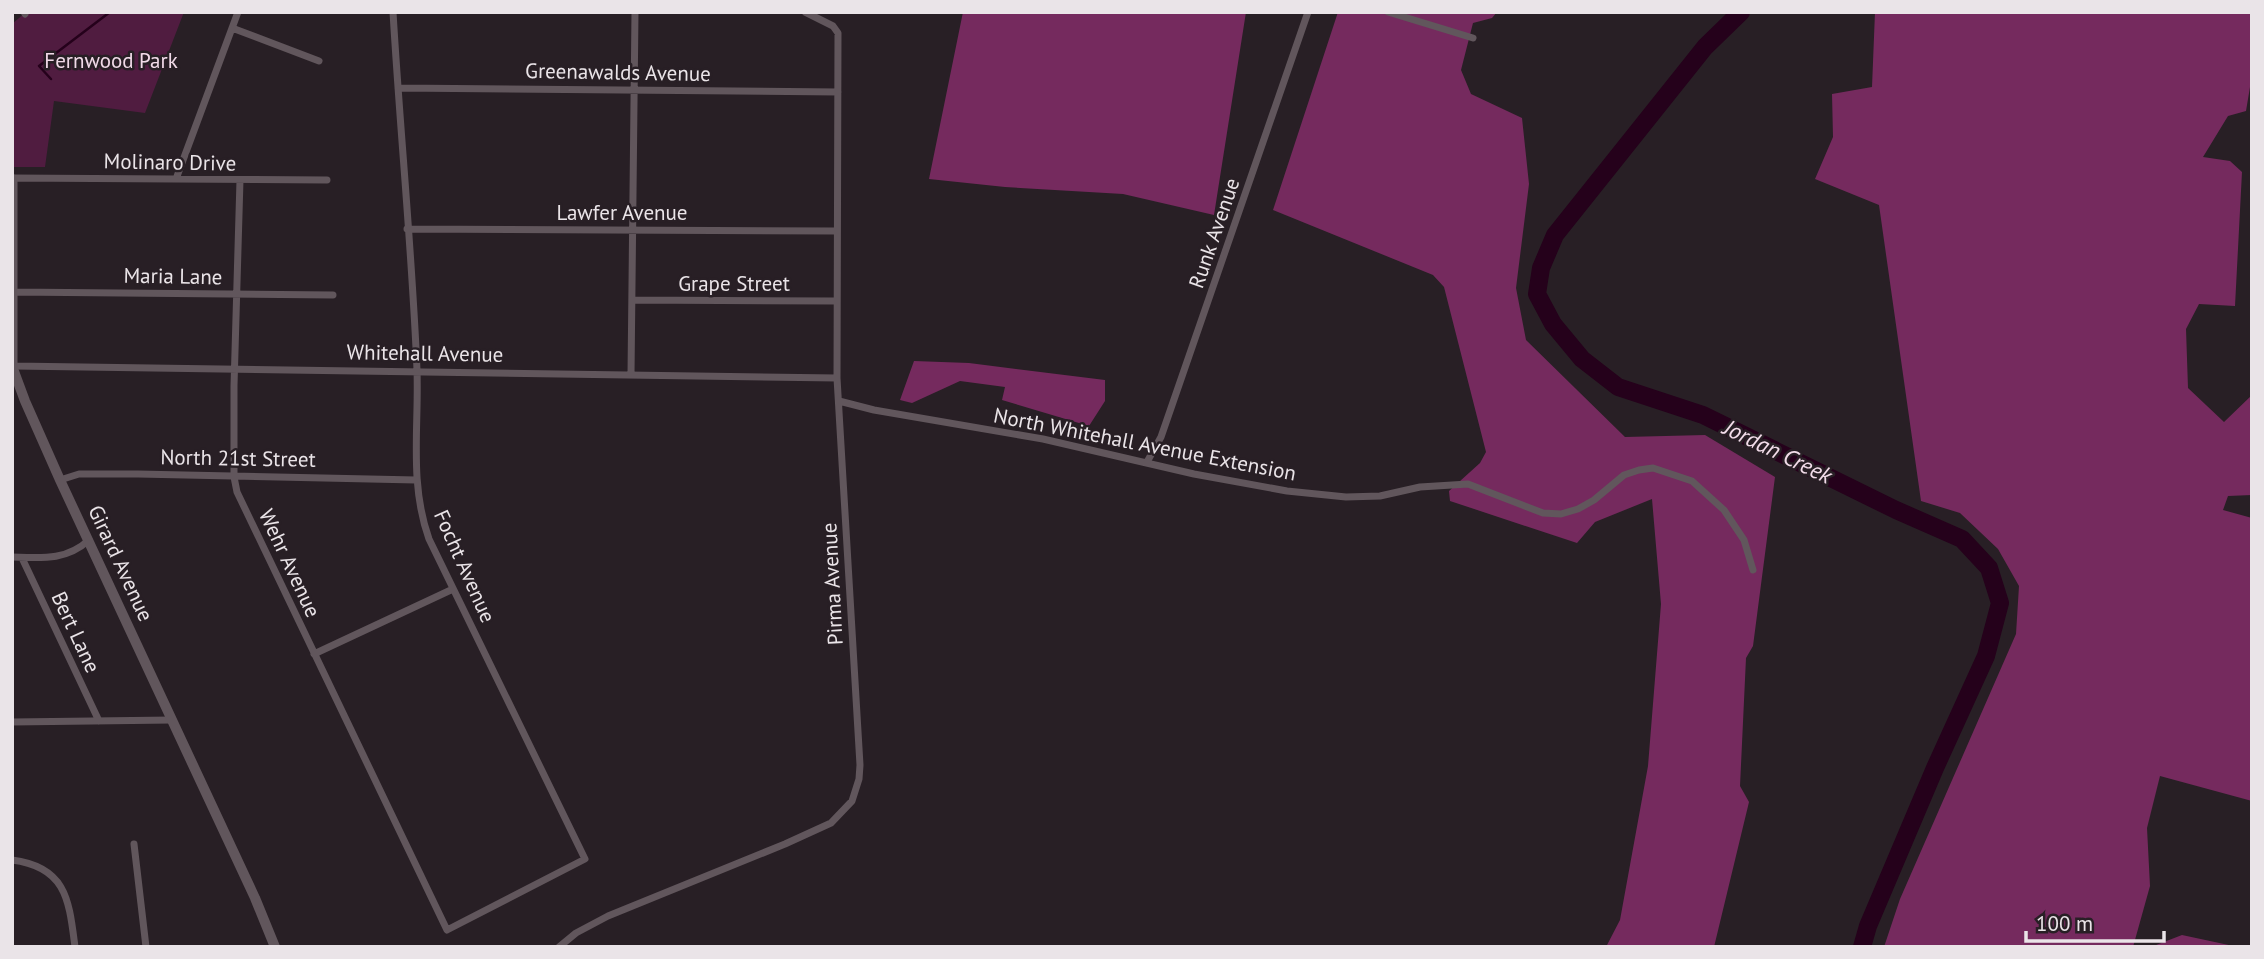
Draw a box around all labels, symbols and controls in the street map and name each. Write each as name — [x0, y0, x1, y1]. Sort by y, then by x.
park label: Fernwood Park — [44, 47, 178, 74]
street label: Greenawalds Avenue — [525, 57, 711, 87]
street label: Molinaro Drive — [103, 147, 237, 177]
street label: Runk Avenue — [1183, 174, 1245, 292]
street label: Lawfer Avenue — [556, 199, 688, 226]
street label: Maria Lane — [123, 262, 223, 290]
street label: Grape Street — [678, 270, 790, 297]
street label: Whitehall Avenue — [346, 338, 504, 368]
street label: North Whitehall Avenue Extension — [991, 401, 1299, 487]
water label: Jordan Creek — [1717, 411, 1839, 490]
street label: North 21st Street — [160, 443, 316, 473]
street label: Girard Avenue — [82, 501, 160, 625]
street label: Wehr Avenue — [253, 505, 327, 621]
street label: Focht Avenue — [428, 505, 502, 627]
street label: Pirma Avenue — [815, 522, 849, 646]
street label: Bert Lane — [45, 587, 107, 677]
scale bar — [2026, 900, 2164, 944]
text: 100 m — [2036, 910, 2093, 937]

